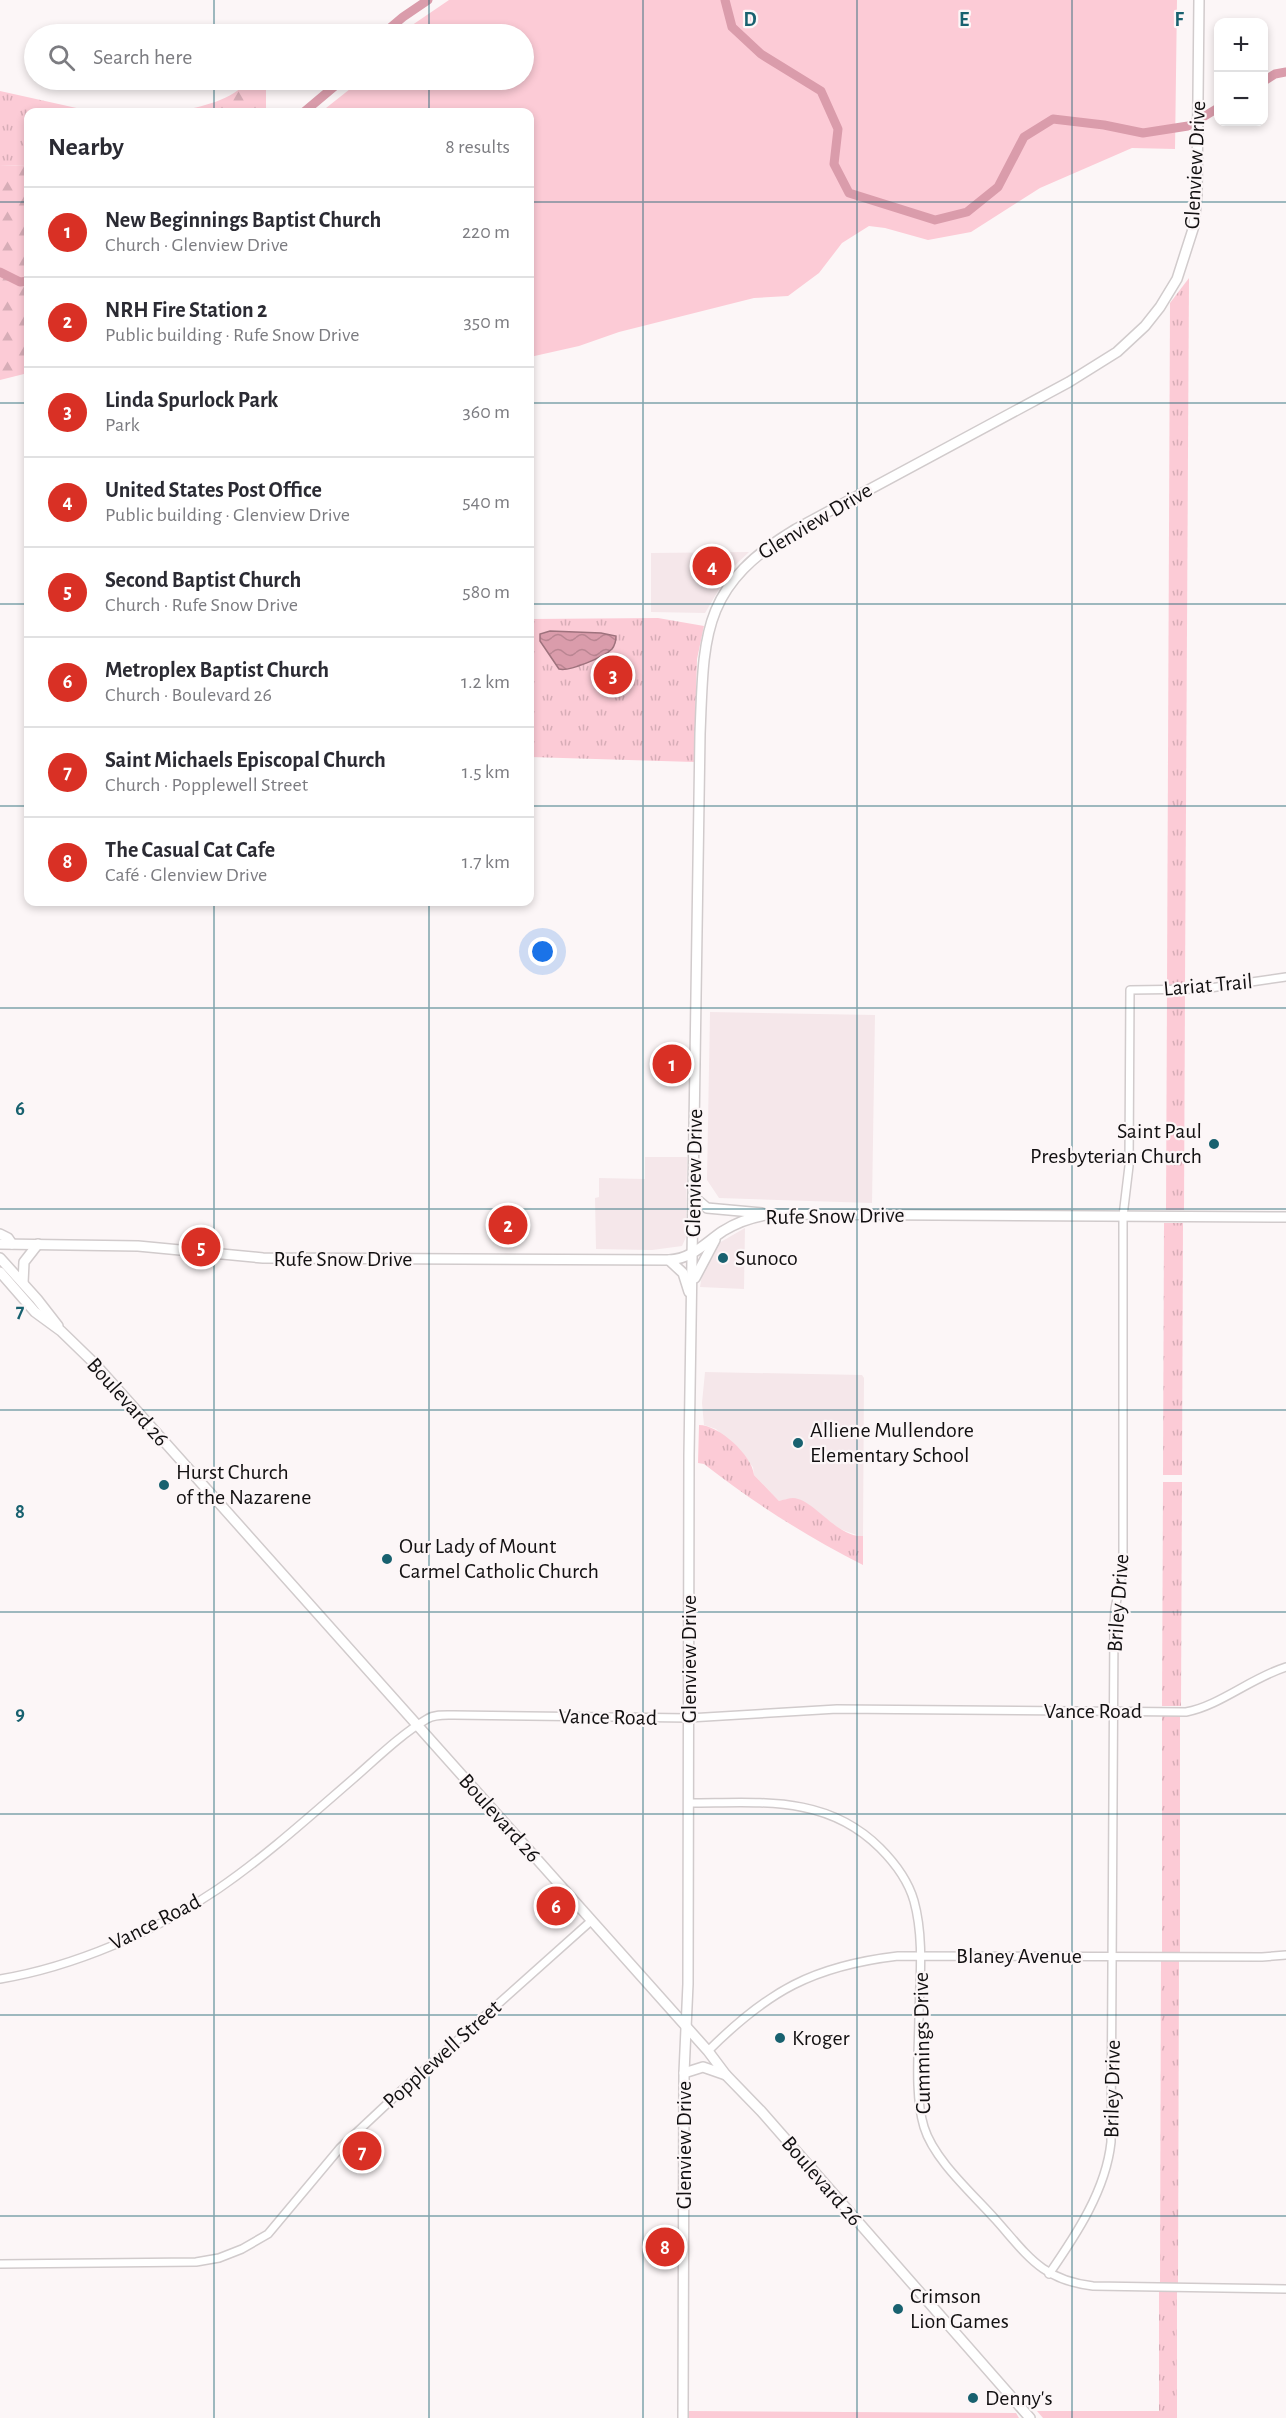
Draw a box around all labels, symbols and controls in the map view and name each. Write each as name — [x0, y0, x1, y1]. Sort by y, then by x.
text: D — [743, 10, 757, 30]
text: E — [959, 10, 969, 30]
text: F — [1174, 10, 1184, 30]
map controls — [1214, 18, 1268, 126]
button: + — [1214, 18, 1268, 72]
search box — [24, 24, 534, 90]
icon: search — [45, 41, 78, 74]
text: Search here — [93, 46, 192, 68]
button: − — [1214, 72, 1268, 126]
street label: Glenview Drive — [1181, 100, 1209, 230]
text: Nearby — [48, 134, 124, 160]
text: 8 results — [445, 137, 510, 157]
text: New Beginnings Baptist Church — [105, 209, 381, 231]
text: 1 — [64, 222, 71, 242]
text: 220 m — [462, 222, 510, 242]
text: Church · Glenview Drive — [105, 235, 288, 255]
text: NRH Fire Station 2 — [105, 299, 267, 321]
text: 2 — [63, 312, 72, 332]
text: 350 m — [464, 312, 510, 332]
text: Public building · Rufe Snow Drive — [105, 325, 359, 345]
text: Linda Spurlock Park — [105, 389, 278, 411]
text: 3 — [63, 402, 72, 422]
text: 360 m — [463, 402, 510, 422]
text: Park — [105, 415, 140, 435]
street label: Glenview Drive — [754, 478, 876, 564]
text: United States Post Office — [105, 479, 322, 501]
text: 4 — [62, 492, 73, 512]
text: 540 m — [462, 492, 510, 512]
text: Public building · Glenview Drive — [105, 505, 350, 525]
pin: 4 — [692, 544, 732, 588]
text: Second Baptist Church — [105, 569, 301, 591]
text: 5 — [63, 582, 72, 602]
text: 580 m — [462, 582, 510, 602]
text: Church · Rufe Snow Drive — [105, 595, 298, 615]
pin: 3 — [594, 652, 632, 698]
text: Metroplex Baptist Church — [105, 659, 329, 681]
text: 6 — [63, 672, 72, 692]
text: 1.2 km — [461, 672, 510, 692]
text: Church · Boulevard 26 — [105, 685, 272, 705]
text: Saint Michaels Episcopal Church — [105, 749, 386, 771]
text: 7 — [63, 762, 72, 782]
text: 1.5 km — [462, 762, 510, 782]
text: Church · Popplewell Street — [105, 775, 308, 795]
text: The Casual Cat Cafe — [105, 839, 275, 861]
text: 8 — [63, 852, 72, 872]
text: 1.7 km — [462, 852, 510, 872]
text: Café · Glenview Drive — [105, 865, 267, 885]
your location — [528, 937, 557, 966]
street label: Lariat Trail — [1162, 970, 1254, 1000]
pin: 1 — [652, 1042, 692, 1086]
text: 6 — [15, 1099, 25, 1119]
street label: Glenview Drive — [682, 1109, 706, 1237]
place label: Saint Paul Presbyterian Church — [1030, 1120, 1202, 1167]
marker: Saint Paul Presbyterian Church — [1207, 1137, 1221, 1151]
pin: 2 — [488, 1202, 528, 1248]
street label: Rufe Snow Drive — [765, 1204, 905, 1228]
pin: 5 — [182, 1224, 220, 1270]
place label: Sunoco — [735, 1247, 798, 1269]
street label: Rufe Snow Drive — [273, 1248, 413, 1270]
marker: Sunoco — [716, 1251, 730, 1265]
text: 7 — [16, 1301, 25, 1321]
street label: Boulevard 26 — [83, 1354, 173, 1450]
place label: Alliene Mullendore Elementary School — [810, 1419, 974, 1466]
marker: Alliene Mullendore Elementary School — [791, 1436, 805, 1450]
place label: Hurst Church of the Nazarene — [176, 1461, 311, 1508]
marker: Hurst Church of the Nazarene — [157, 1478, 171, 1492]
text: 8 — [15, 1502, 25, 1522]
place label: Our Lady of Mount Carmel Catholic Church — [399, 1535, 599, 1582]
marker: Our Lady of Mount Carmel Catholic Church — [380, 1552, 394, 1566]
street label: Briley Drive — [1104, 1553, 1132, 1653]
street label: Glenview Drive — [678, 1595, 700, 1723]
street label: Vance Road — [1044, 1700, 1142, 1722]
text: 9 — [15, 1704, 25, 1724]
street label: Vance Road — [559, 1705, 657, 1729]
street label: Boulevard 26 — [455, 1770, 545, 1866]
pin: 6 — [536, 1884, 576, 1928]
street label: Vance Road — [106, 1890, 204, 1954]
street label: Blaney Avenue — [956, 1945, 1082, 1967]
street label: Cummings Drive — [910, 1972, 934, 2114]
street label: Popplewell Street — [379, 1996, 505, 2112]
place label: Kroger — [792, 2027, 850, 2049]
marker: Kroger — [773, 2031, 787, 2045]
street label: Briley Drive — [1100, 2040, 1124, 2138]
street label: Glenview Drive — [673, 2081, 695, 2209]
pin: 7 — [342, 2128, 382, 2174]
street label: Boulevard 26 — [777, 2132, 867, 2230]
pin: 8 — [646, 2224, 684, 2270]
place label: Crimson Lion Games — [910, 2285, 1009, 2332]
marker: Crimson Lion Games — [891, 2302, 905, 2316]
place label: Denny's — [985, 2387, 1053, 2409]
marker: Denny's — [966, 2391, 980, 2405]

